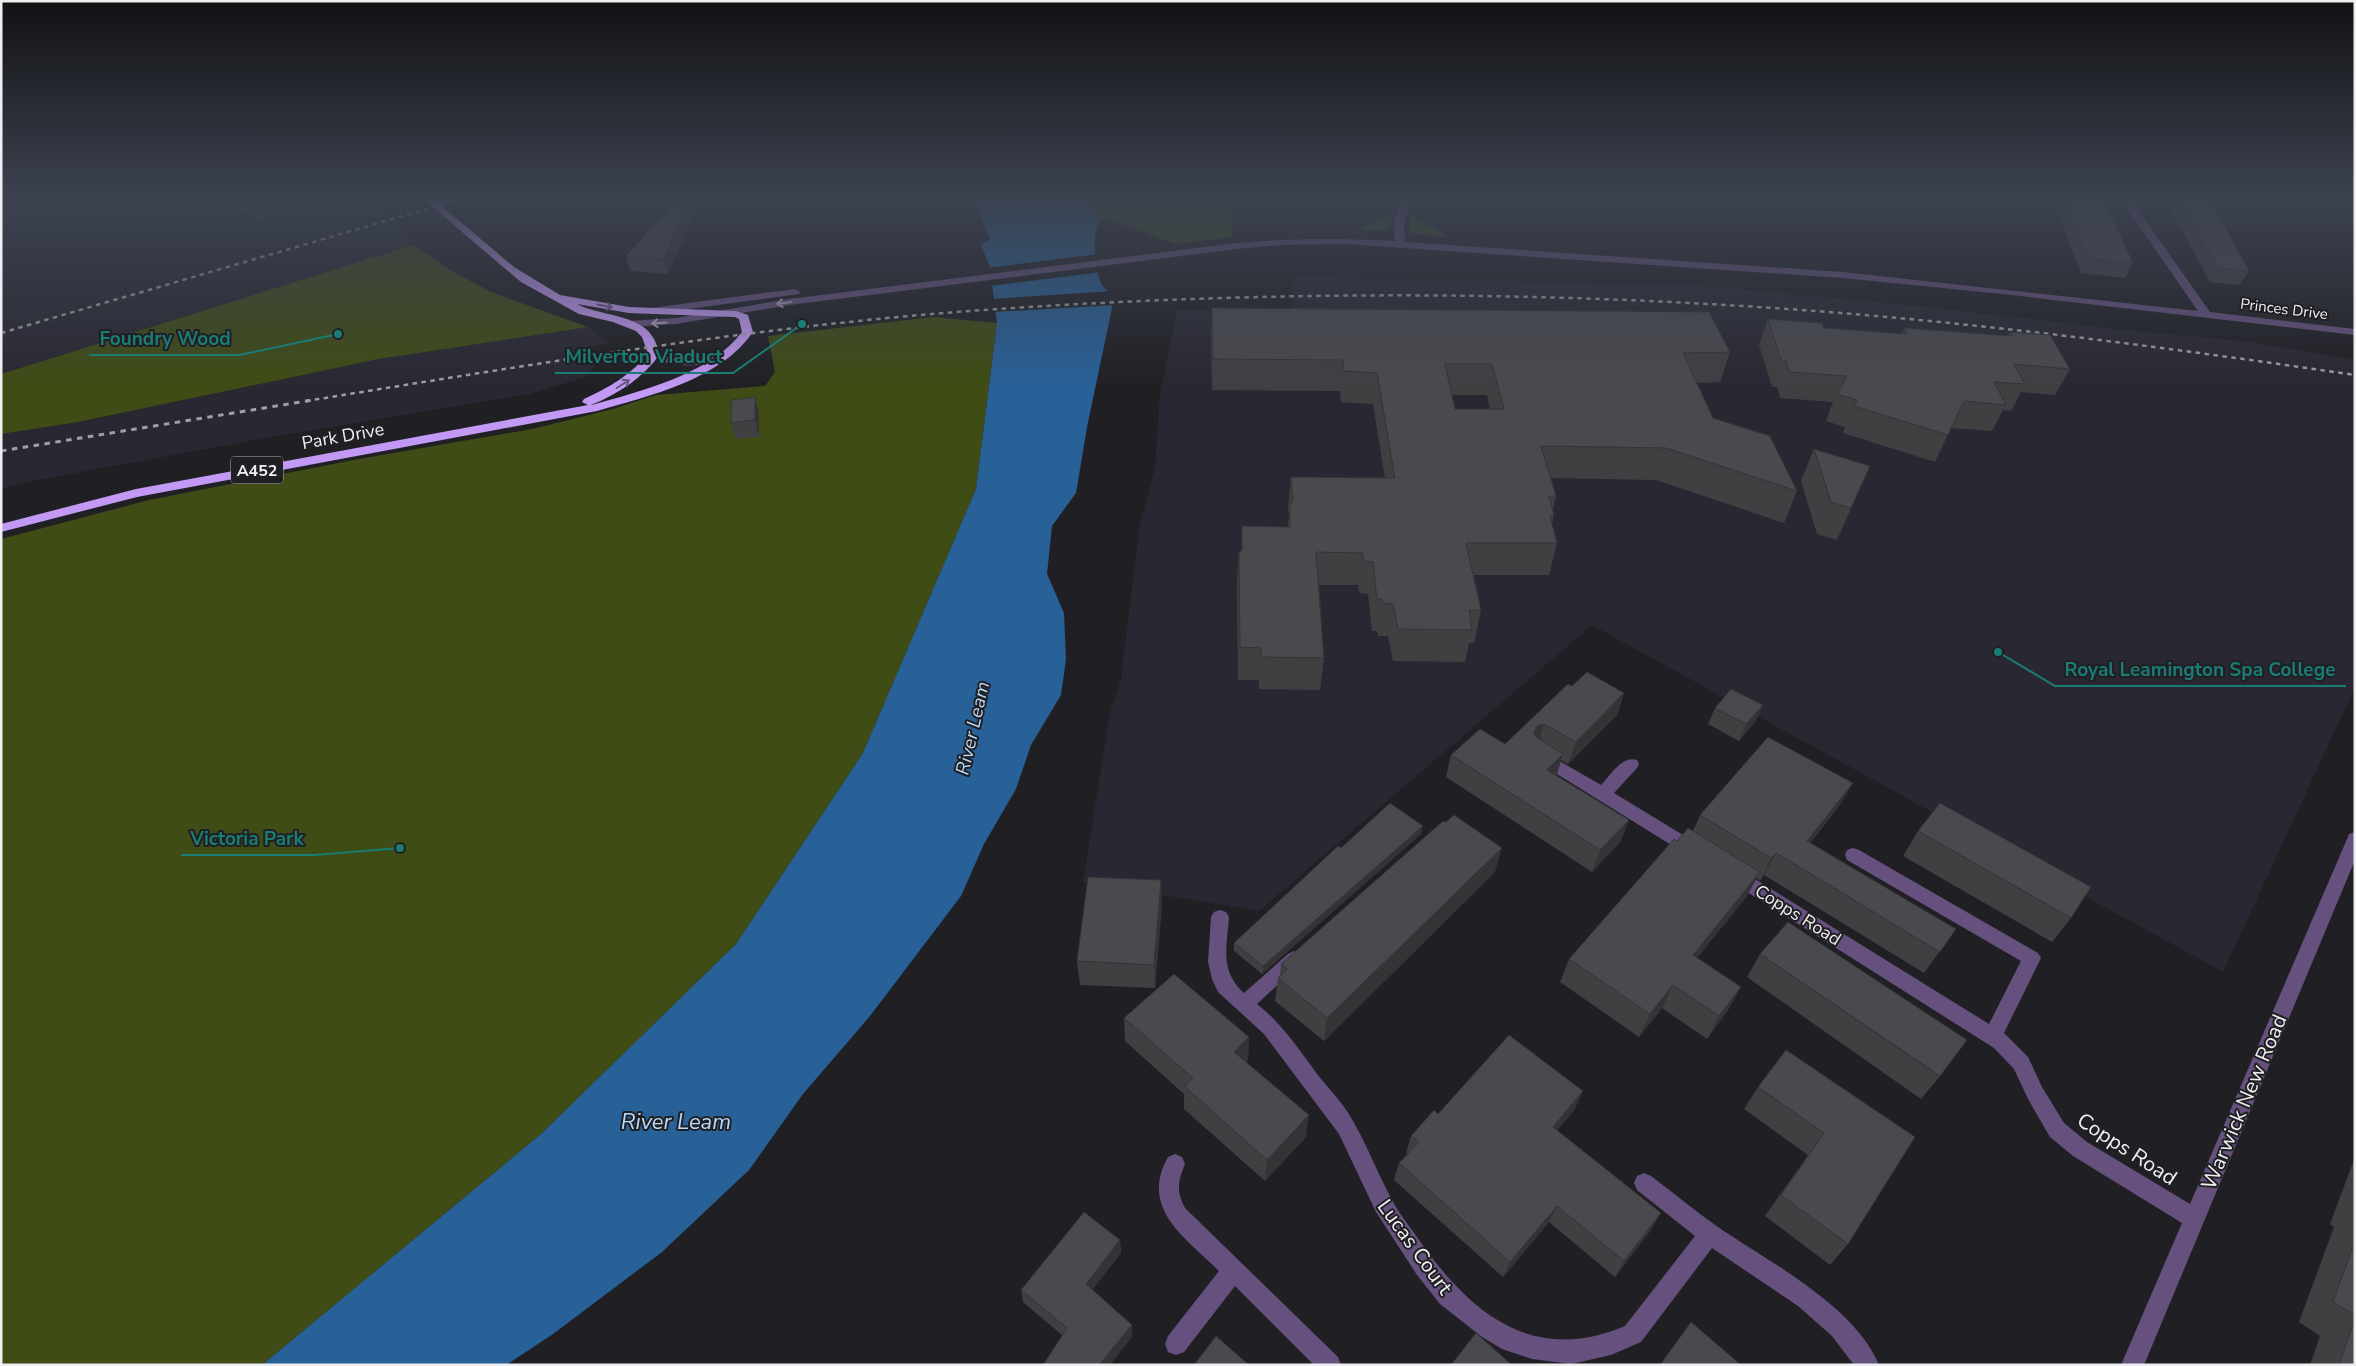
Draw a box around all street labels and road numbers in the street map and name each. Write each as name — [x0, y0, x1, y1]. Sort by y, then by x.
street label: Princes Drive — [2239, 294, 2329, 324]
street label: Park Drive — [300, 417, 386, 455]
road number: A452 — [231, 456, 283, 484]
street label: Copps Road — [1750, 879, 1846, 951]
street label: Warwick New Road — [2194, 1010, 2294, 1194]
street label: Copps Road — [2072, 1106, 2182, 1192]
street label: Lucas Court — [1371, 1194, 1459, 1301]

